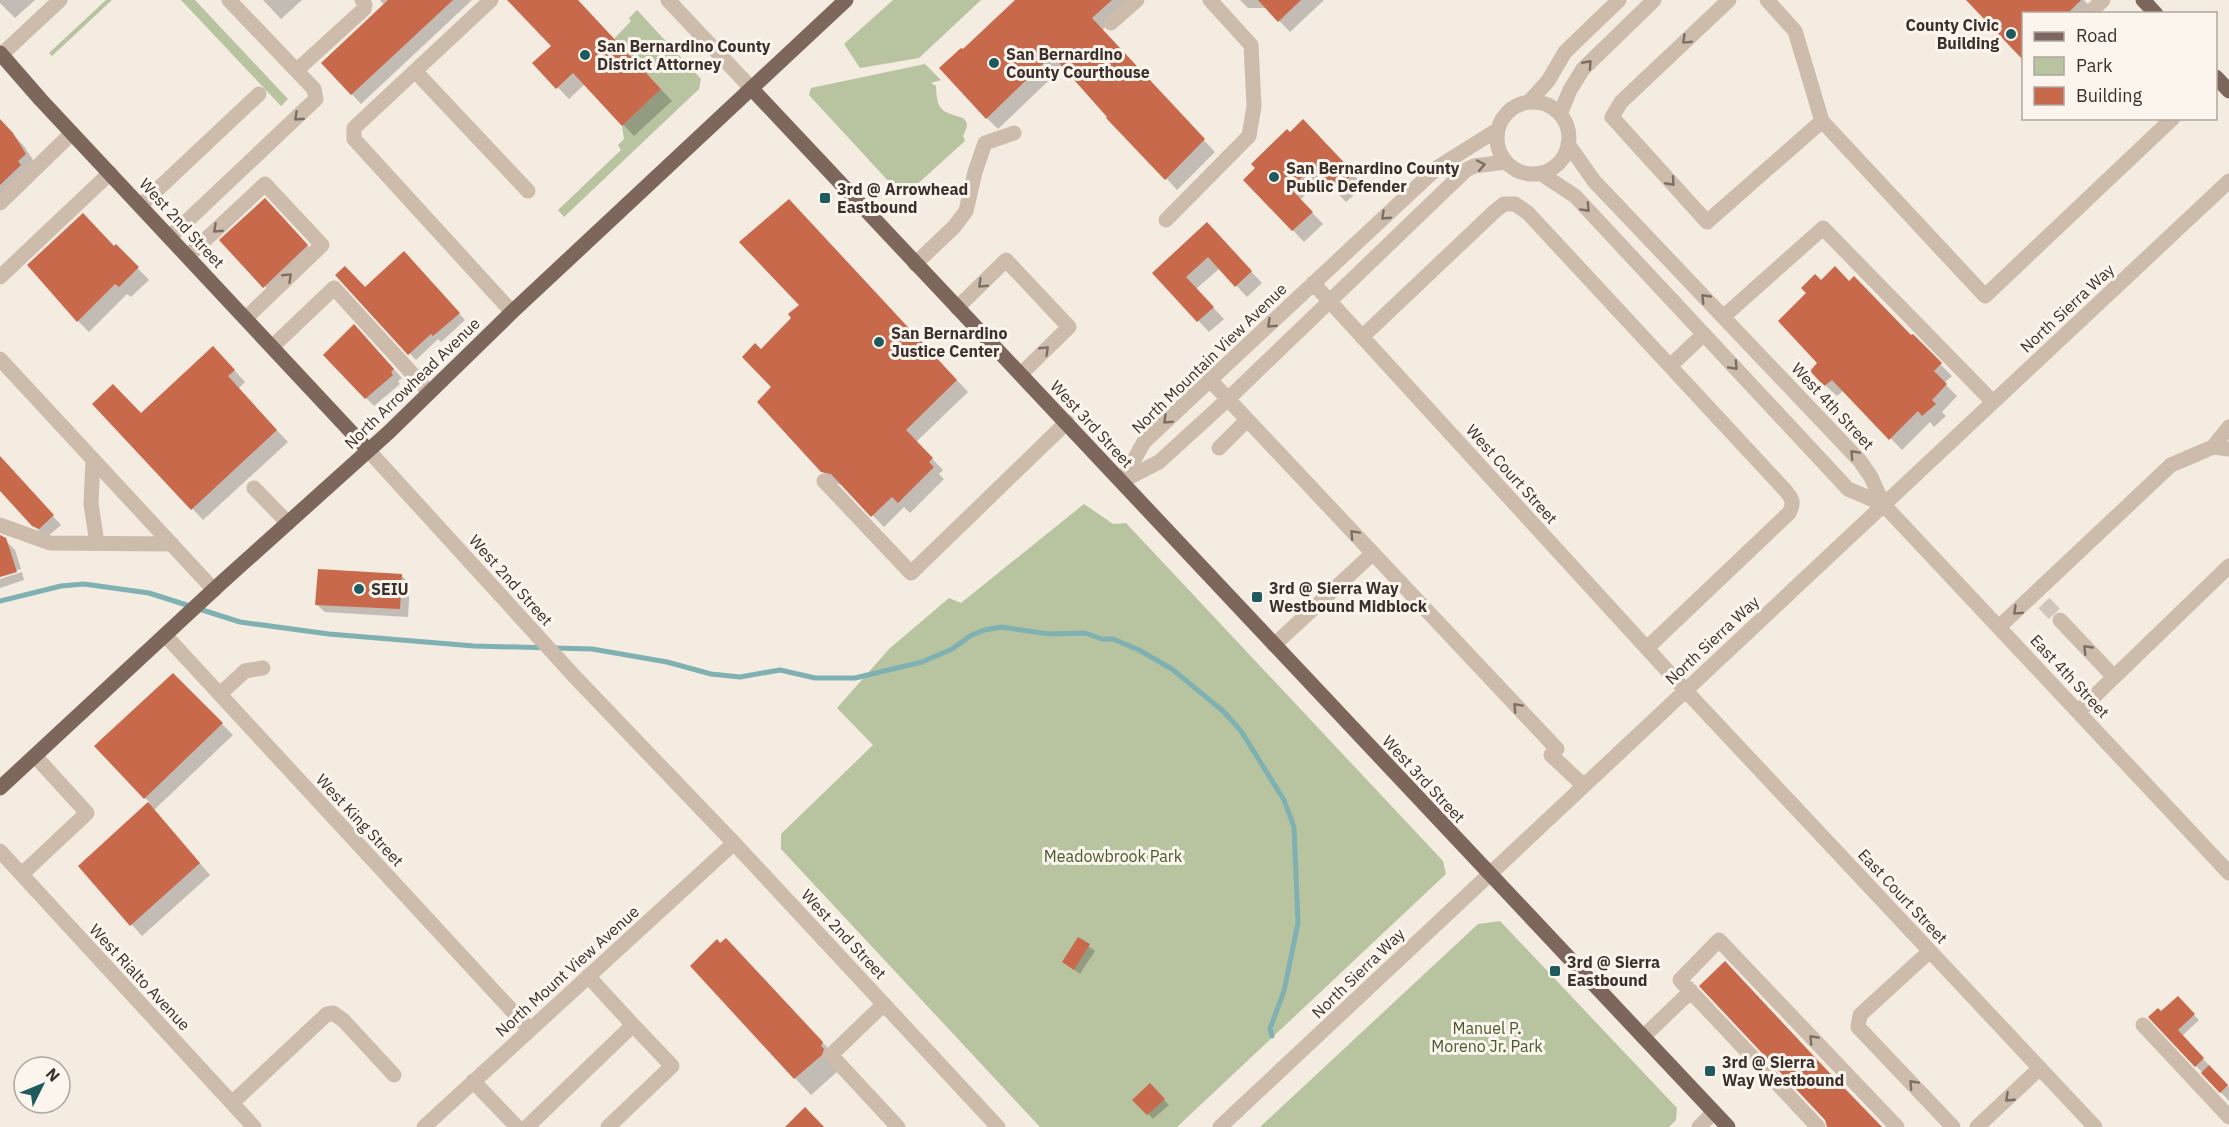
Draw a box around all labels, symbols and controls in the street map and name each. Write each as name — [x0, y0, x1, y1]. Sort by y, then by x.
legend — [2022, 12, 2217, 120]
place label: County Civic Building — [1906, 15, 1999, 53]
text: Road — [2076, 24, 2117, 47]
marker: County Civic Building — [2004, 27, 2018, 41]
one-way arrow — [1683, 33, 1694, 44]
place label: San Bernardino County District Attorney — [597, 36, 771, 74]
place label: San Bernardino County Courthouse — [1006, 44, 1150, 82]
marker: San Bernardino County District Attorney — [578, 48, 592, 62]
text: Park — [2076, 54, 2113, 77]
marker: San Bernardino County Courthouse — [987, 56, 1001, 70]
one-way arrow — [1581, 60, 1592, 71]
text: Building — [2076, 84, 2143, 107]
one-way arrow — [295, 110, 305, 121]
place label: San Bernardino County Public Defender — [1286, 158, 1460, 196]
one-way arrow — [1476, 159, 1486, 172]
marker: San Bernardino County Public Defender — [1267, 170, 1281, 184]
street label: West 2nd Street — [135, 174, 229, 272]
one-way arrow — [1664, 175, 1675, 186]
place label: 3rd @ Arrowhead Eastbound — [837, 179, 968, 217]
marker: 3rd @ Arrowhead Eastbound — [818, 191, 832, 205]
one-way arrow — [1579, 201, 1590, 212]
one-way arrow — [1381, 209, 1392, 220]
one-way arrow — [213, 222, 224, 233]
street label: North Sierra Way — [2016, 259, 2118, 357]
one-way arrow — [282, 273, 292, 284]
one-way arrow — [978, 277, 989, 288]
street label: North Mountain View Avenue — [1127, 278, 1291, 437]
one-way arrow — [1701, 294, 1712, 304]
street label: North Arrowhead Avenue — [340, 313, 484, 453]
one-way arrow — [1267, 316, 1278, 327]
place label: San Bernardino Justice Center — [891, 323, 1007, 361]
marker: San Bernardino Justice Center — [872, 335, 886, 349]
one-way arrow — [1038, 347, 1049, 357]
street label: West 4th Street — [1788, 358, 1878, 454]
one-way arrow — [1726, 359, 1737, 370]
street label: West 3rd Street — [1046, 376, 1138, 472]
one-way arrow — [1164, 413, 1174, 424]
street label: West Court Street — [1462, 420, 1562, 528]
one-way arrow — [1850, 450, 1861, 461]
street label: West 2nd Street — [465, 530, 557, 630]
one-way arrow — [1350, 531, 1361, 541]
place label: 3rd @ Sierra Way Westbound Midblock — [1269, 578, 1428, 616]
place label: SEIU — [371, 579, 409, 599]
marker: SEIU — [352, 582, 366, 596]
marker: 3rd @ Sierra Way Westbound Midblock — [1250, 590, 1264, 604]
street label: North Sierra Way — [1661, 591, 1763, 689]
one-way arrow — [2013, 603, 2024, 614]
street label: East 4th Street — [2026, 630, 2114, 722]
one-way arrow — [2083, 645, 2094, 655]
one-way arrow — [1513, 703, 1524, 713]
street label: West 3rd Street — [1378, 731, 1470, 827]
street label: West King Street — [312, 770, 408, 870]
street label: East Court Street — [1854, 845, 1952, 947]
park label: Meadowbrook Park — [1044, 846, 1183, 866]
street label: West 2nd Street — [797, 885, 891, 983]
street label: North Mount View Avenue — [491, 901, 643, 1041]
street label: West Rialto Avenue — [85, 919, 195, 1035]
street label: North Sierra Way — [1307, 924, 1409, 1022]
place label: 3rd @ Sierra Eastbound — [1567, 952, 1660, 990]
marker: 3rd @ Sierra Eastbound — [1548, 964, 1562, 978]
park label: Manuel P. Moreno Jr. Park — [1431, 1018, 1543, 1056]
one-way arrow — [1809, 1036, 1820, 1047]
place label: 3rd @ Sierra Way Westbound — [1722, 1052, 1844, 1090]
north arrow — [12, 1055, 72, 1115]
text: N — [42, 1064, 64, 1086]
marker: 3rd @ Sierra Way Westbound — [1703, 1064, 1717, 1078]
one-way arrow — [1909, 1081, 1920, 1092]
one-way arrow — [2005, 1091, 2015, 1102]

